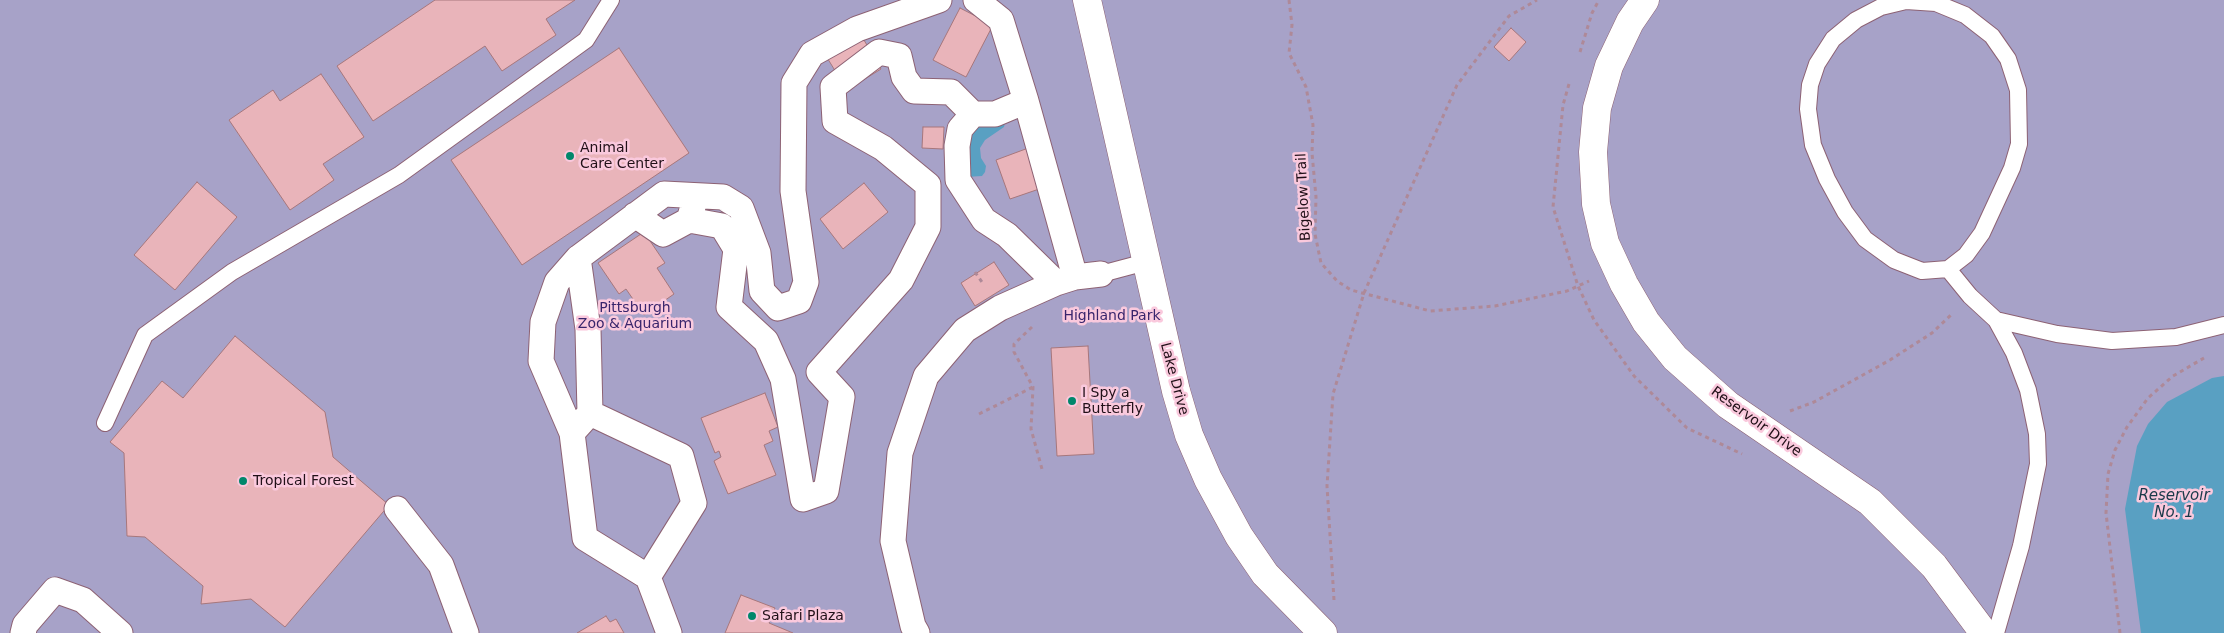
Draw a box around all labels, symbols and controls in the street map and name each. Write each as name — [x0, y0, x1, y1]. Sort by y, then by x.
place label: Animal Care Center — [580, 140, 664, 172]
marker: Animal Care Center — [564, 150, 576, 162]
street label: Bigelow Trail — [1293, 153, 1315, 241]
park label: Pittsburgh Zoo & Aquarium — [578, 300, 692, 332]
park label: Highland Park — [1063, 308, 1161, 324]
street label: Lake Drive — [1156, 341, 1192, 417]
street label: Reservoir Drive — [1708, 384, 1804, 460]
place label: I Spy a Butterfly — [1082, 385, 1143, 418]
marker: I Spy a Butterfly — [1066, 395, 1078, 407]
place label: Tropical Forest — [253, 473, 354, 489]
marker: Tropical Forest — [237, 475, 249, 487]
water label: Reservoir No. 1 — [2138, 487, 2210, 522]
place label: Safari Plaza — [762, 608, 844, 624]
marker: Safari Plaza — [746, 610, 758, 622]

